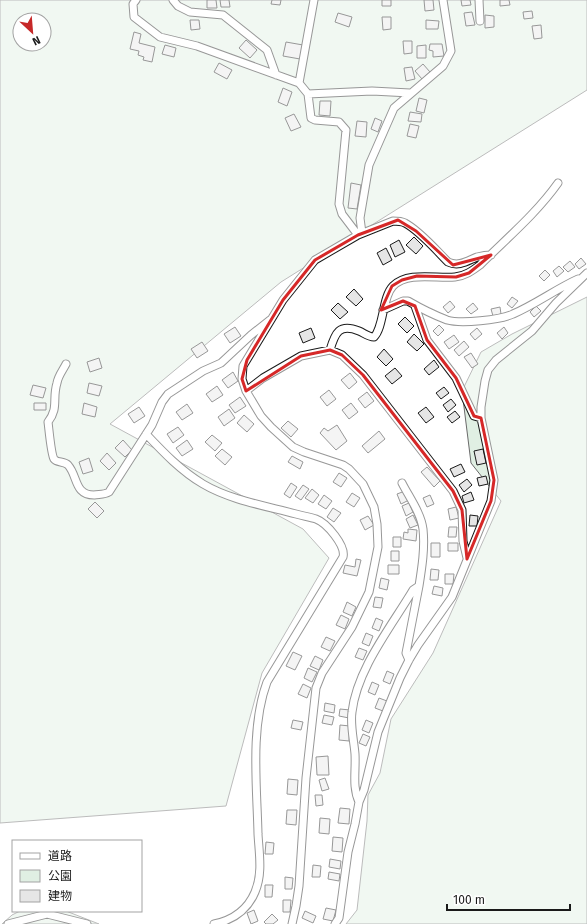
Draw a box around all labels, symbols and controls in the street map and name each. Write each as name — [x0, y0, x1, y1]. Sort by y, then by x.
north arrow — [12, 12, 52, 52]
text: N — [30, 33, 42, 48]
legend — [12, 840, 142, 912]
text: 道路 — [48, 849, 72, 863]
text: 公園 — [48, 869, 72, 883]
scale bar — [447, 886, 570, 912]
text: 建物 — [48, 889, 72, 903]
text: 100 m — [453, 893, 485, 907]

